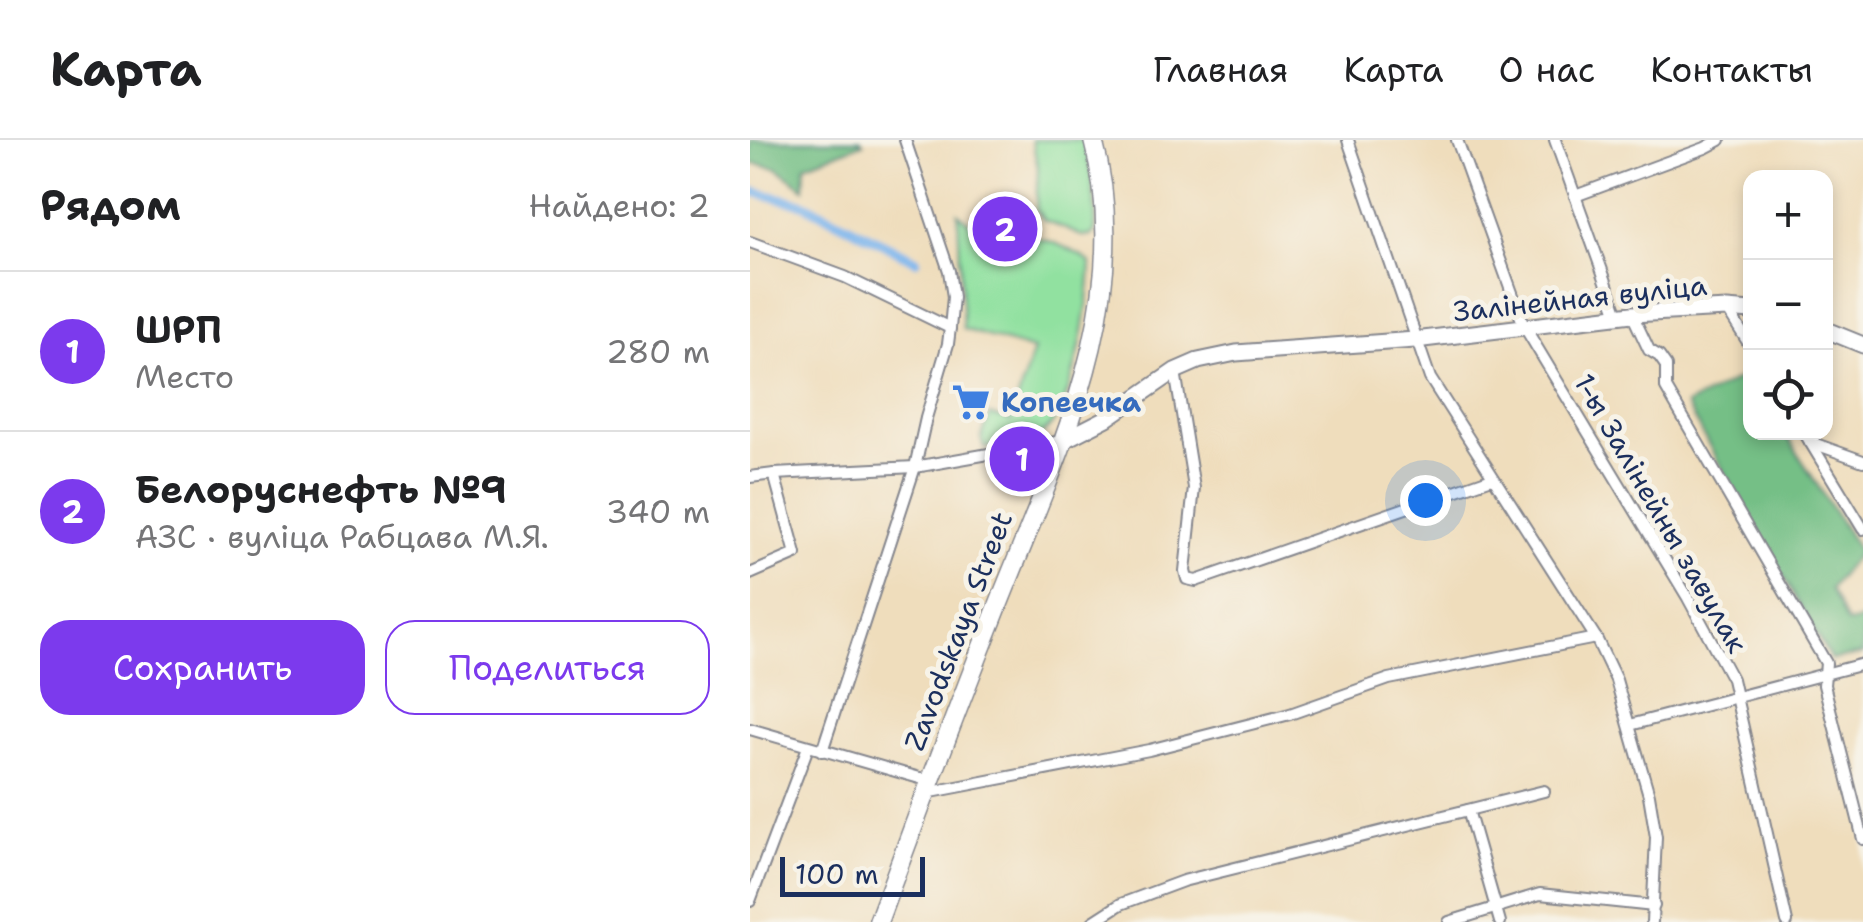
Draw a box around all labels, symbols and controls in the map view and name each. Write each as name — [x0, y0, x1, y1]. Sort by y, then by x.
text: Карта — [50, 37, 202, 101]
text: Главная — [1153, 46, 1288, 93]
text: Карта — [1343, 46, 1444, 93]
text: О нас — [1499, 46, 1595, 93]
text: Контакты — [1650, 46, 1813, 93]
map controls — [1743, 170, 1833, 440]
button: + — [1743, 170, 1833, 260]
text: Рядом — [40, 177, 181, 233]
text: Найдено: 2 — [529, 184, 710, 227]
pin: 2 — [972, 192, 1038, 266]
button: − — [1743, 260, 1833, 350]
street label: Залінейная вуліца — [1451, 266, 1709, 330]
text: ШРП — [135, 304, 222, 355]
text: 1 — [65, 330, 80, 373]
text: 280 m — [606, 330, 710, 373]
button: locate — [1743, 350, 1833, 440]
text: Место — [135, 355, 234, 398]
street label: 1-ы Залінейны завулак — [1565, 366, 1757, 660]
supermarket icon: Копеечка — [950, 381, 992, 423]
place label: Копеечка — [1001, 383, 1141, 421]
pin: 1 — [990, 422, 1054, 496]
text: Белоруснефть №9 — [135, 464, 507, 515]
your location — [1400, 475, 1451, 526]
text: 2 — [61, 490, 84, 533]
text: 340 m — [606, 490, 710, 533]
street label: Zavodskaya Street — [895, 506, 1021, 756]
text: АЗС · вуліца Рабцава М.Я. — [135, 515, 549, 558]
button: Сохранить — [40, 620, 365, 715]
button: Поделиться — [385, 620, 710, 715]
scale bar — [780, 852, 925, 896]
text: 100 m — [795, 855, 879, 893]

